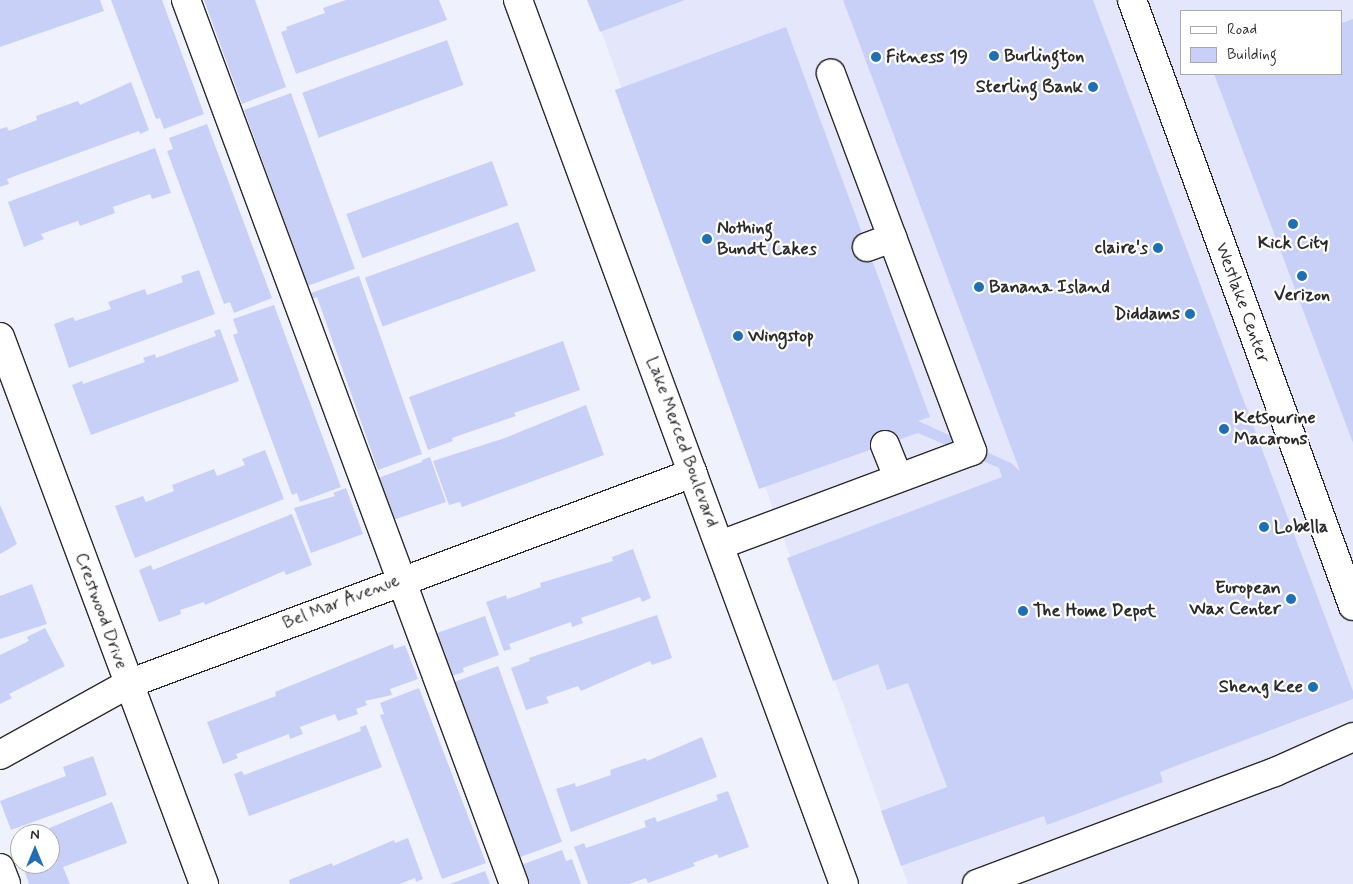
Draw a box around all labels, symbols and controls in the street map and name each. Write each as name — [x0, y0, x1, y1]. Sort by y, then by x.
legend — [1180, 10, 1343, 75]
text: Road — [1227, 20, 1257, 40]
place label: Burlington — [1004, 45, 1084, 67]
text: Building — [1227, 45, 1277, 65]
place label: Fitness 19 — [886, 46, 968, 68]
marker: Burlington — [988, 50, 1000, 62]
marker: Fitness 19 — [870, 51, 882, 63]
place label: Sterling Bank — [976, 76, 1083, 98]
marker: Sterling Bank — [1087, 81, 1099, 93]
place label: Nothing Bundt Cakes — [717, 218, 819, 260]
marker: Kick City — [1287, 218, 1299, 230]
place label: Kick City — [1258, 232, 1328, 254]
marker: Nothing Bundt Cakes — [701, 233, 713, 245]
place label: claire's — [1095, 237, 1148, 259]
street label: Westlake Center — [1210, 238, 1274, 368]
marker: claire's — [1152, 242, 1164, 254]
marker: Verizon — [1296, 270, 1308, 282]
place label: Banana Island — [989, 276, 1110, 298]
marker: Banana Island — [973, 281, 985, 293]
place label: Verizon — [1274, 284, 1330, 306]
place label: Diddams — [1114, 303, 1180, 325]
marker: Diddams — [1184, 308, 1196, 320]
place label: Wingstop — [748, 325, 814, 347]
marker: Wingstop — [732, 330, 744, 342]
street label: Lake Merced Boulevard — [642, 356, 722, 528]
place label: Ketsourine Macarons — [1234, 408, 1316, 450]
marker: Ketsourine Macarons — [1218, 423, 1230, 435]
place label: Lobella — [1274, 516, 1328, 538]
marker: Lobella — [1258, 521, 1270, 533]
street label: Crestwood Drive — [70, 550, 132, 672]
street label: Bel Mar Avenue — [280, 570, 402, 634]
place label: European Wax Center — [1186, 578, 1281, 620]
marker: European Wax Center — [1285, 593, 1297, 605]
place label: The Home Depot — [1033, 600, 1158, 622]
marker: The Home Depot — [1017, 605, 1029, 617]
place label: Sheng Kee — [1218, 676, 1303, 698]
marker: Sheng Kee — [1307, 681, 1319, 693]
north arrow — [10, 824, 60, 874]
text: N — [30, 826, 40, 844]

